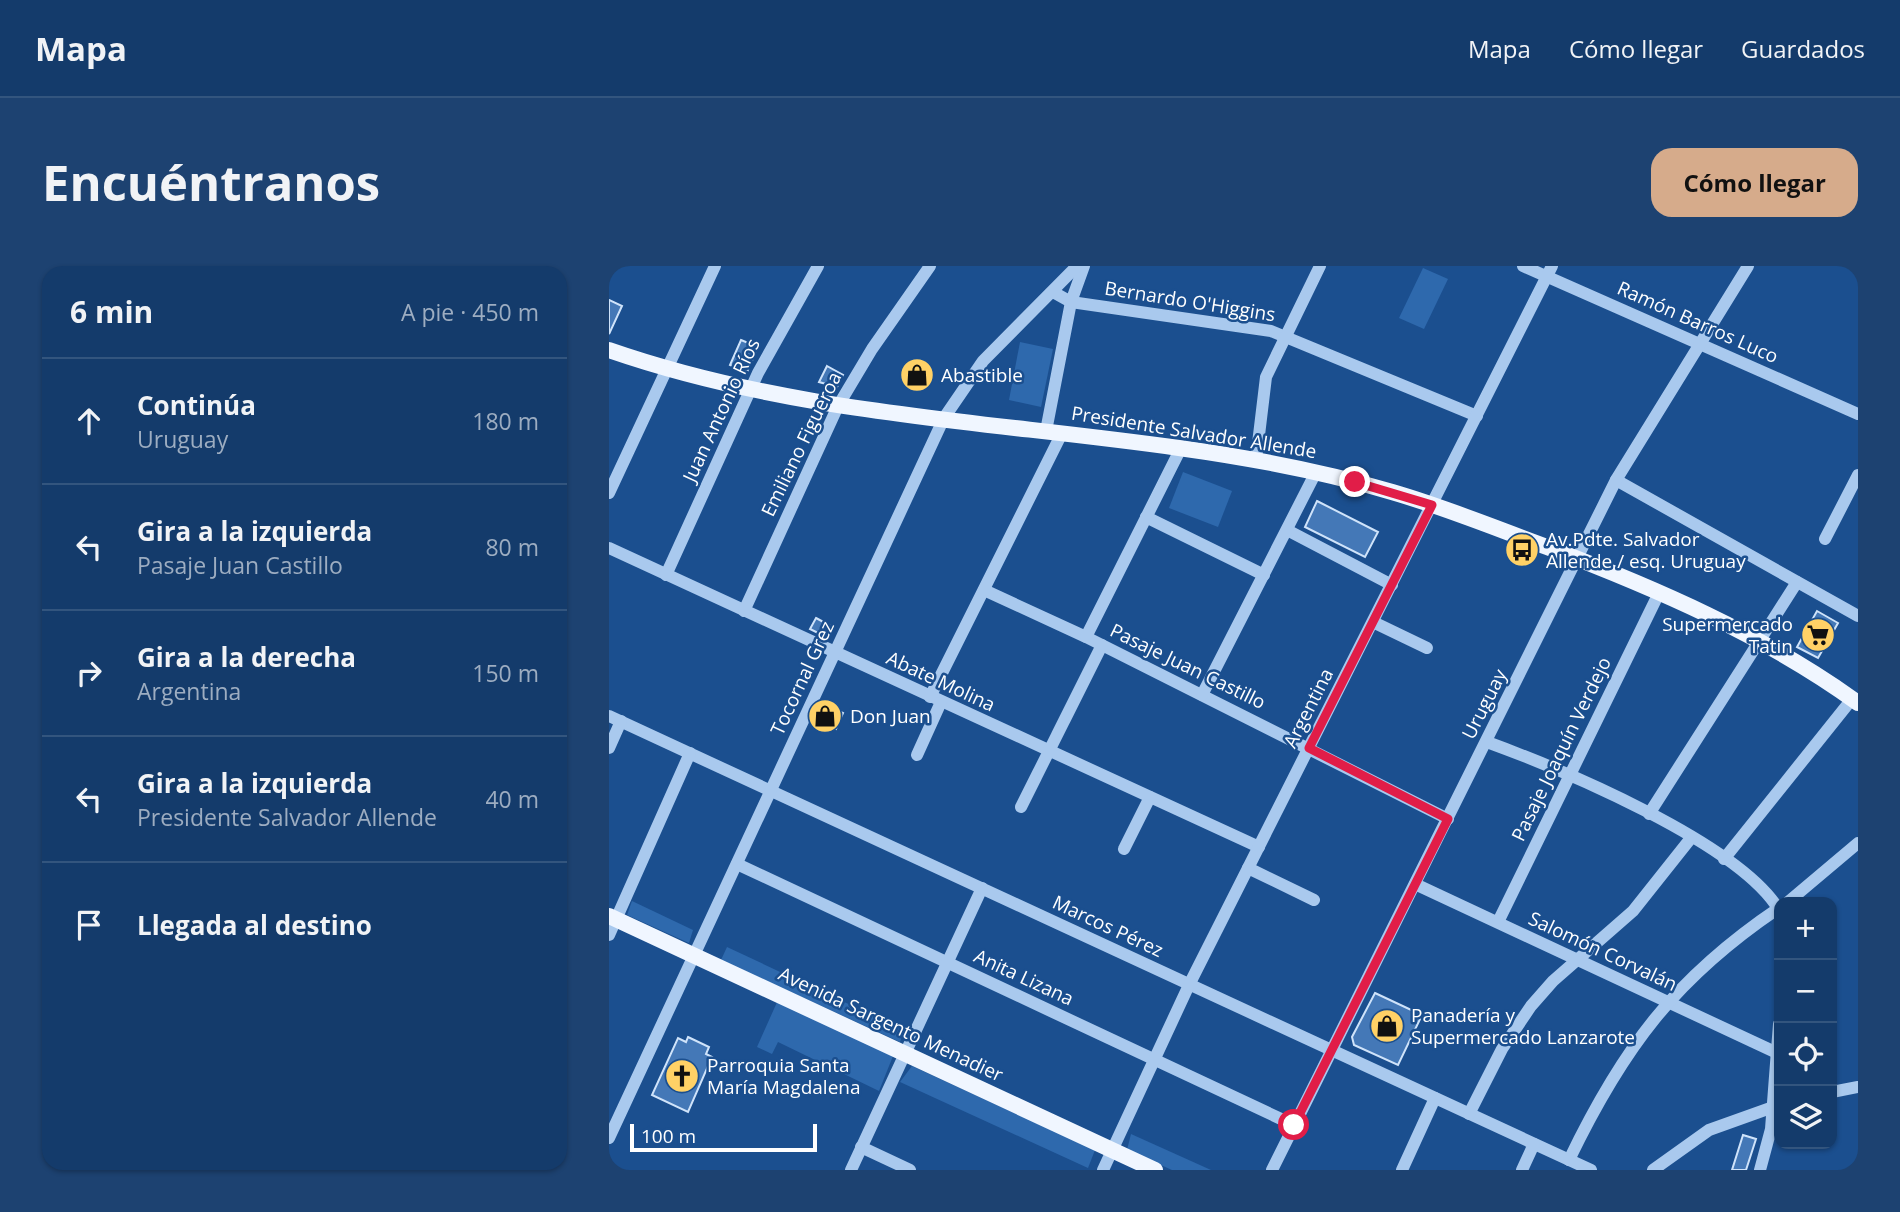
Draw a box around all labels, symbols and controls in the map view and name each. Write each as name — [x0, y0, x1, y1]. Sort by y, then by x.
text: Mapa — [35, 26, 127, 71]
text: Mapa — [1468, 32, 1531, 65]
text: Cómo llegar — [1569, 32, 1703, 65]
text: Guardados — [1741, 32, 1865, 65]
button: Cómo llegar — [1651, 148, 1858, 217]
text: Encuéntranos — [42, 149, 380, 215]
street label: Bernardo O'Higgins — [1103, 275, 1277, 327]
street label: Ramón Barros Luco — [1613, 275, 1783, 369]
text: 6 min — [70, 291, 153, 332]
text: A pie · 450 m — [401, 296, 539, 328]
street label: Juan Antonio Ríos — [675, 334, 766, 488]
shop icon: Abastible — [898, 356, 936, 394]
place label: Abastible — [941, 362, 1023, 388]
street label: Emiliano Figueroa — [755, 367, 847, 521]
text: Continúa — [137, 387, 256, 423]
street label: Presidente Salvador Allende — [1070, 400, 1318, 464]
icon: ahead — [70, 402, 108, 440]
text: 180 m — [472, 405, 539, 437]
text: Uruguay — [137, 423, 228, 455]
route end — [1339, 466, 1370, 497]
text: Gira a la izquierda — [137, 513, 372, 549]
place label: Av.Pdte. Salvador Allende / esq. Uruguay — [1546, 526, 1746, 574]
icon: left — [70, 528, 108, 566]
text: 80 m — [485, 531, 539, 563]
bus stop icon: Av.Pdte. Salvador Allende / esq. Uruguay — [1503, 531, 1541, 569]
text: Pasaje Juan Castillo — [137, 549, 343, 581]
place label: Supermercado Tatin — [1662, 611, 1793, 659]
supermarket icon: Supermercado Tatin — [1799, 616, 1837, 654]
street label: Tocornal Grez — [764, 617, 840, 739]
street label: Pasaje Juan Castillo — [1106, 617, 1270, 715]
text: Gira a la derecha — [137, 639, 356, 675]
street label: Abate Molina — [883, 645, 999, 717]
street label: Pasaje Joaquín Verdejo — [1505, 653, 1617, 845]
icon: right — [70, 654, 108, 692]
text: 150 m — [472, 657, 539, 689]
street label: Argentina — [1277, 664, 1339, 752]
street label: Uruguay — [1455, 664, 1513, 743]
text: Argentina — [137, 675, 241, 707]
shop icon: Don Juan — [806, 697, 844, 735]
place label: Don Juan — [850, 703, 931, 729]
text: Gira a la izquierda — [137, 765, 372, 801]
icon: left — [70, 780, 108, 818]
text: 40 m — [485, 783, 539, 815]
text: Presidente Salvador Allende — [137, 801, 437, 833]
street label: Marcos Pérez — [1048, 889, 1168, 963]
map controls — [1774, 897, 1837, 1149]
button: + — [1774, 897, 1837, 960]
street label: Salomón Corvalán — [1525, 905, 1681, 997]
icon: arrive — [70, 906, 108, 944]
text: Llegada al destino — [137, 907, 372, 943]
street label: Anita Lizana — [970, 943, 1078, 1011]
street label: Avenida Sargento Menadier — [774, 960, 1008, 1088]
button: − — [1774, 960, 1837, 1023]
place label: Panadería y Supermercado Lanzarote — [1411, 1002, 1635, 1050]
shop icon: Panadería y Supermercado Lanzarote — [1368, 1007, 1406, 1045]
button: locate — [1774, 1023, 1837, 1086]
place label: Parroquia Santa María Magdalena — [707, 1052, 861, 1100]
church icon: Parroquia Santa María Magdalena — [663, 1057, 701, 1095]
button: layers — [1774, 1086, 1837, 1149]
route start — [1278, 1109, 1309, 1140]
scale bar — [630, 1121, 817, 1153]
text: 100 m — [641, 1123, 696, 1149]

